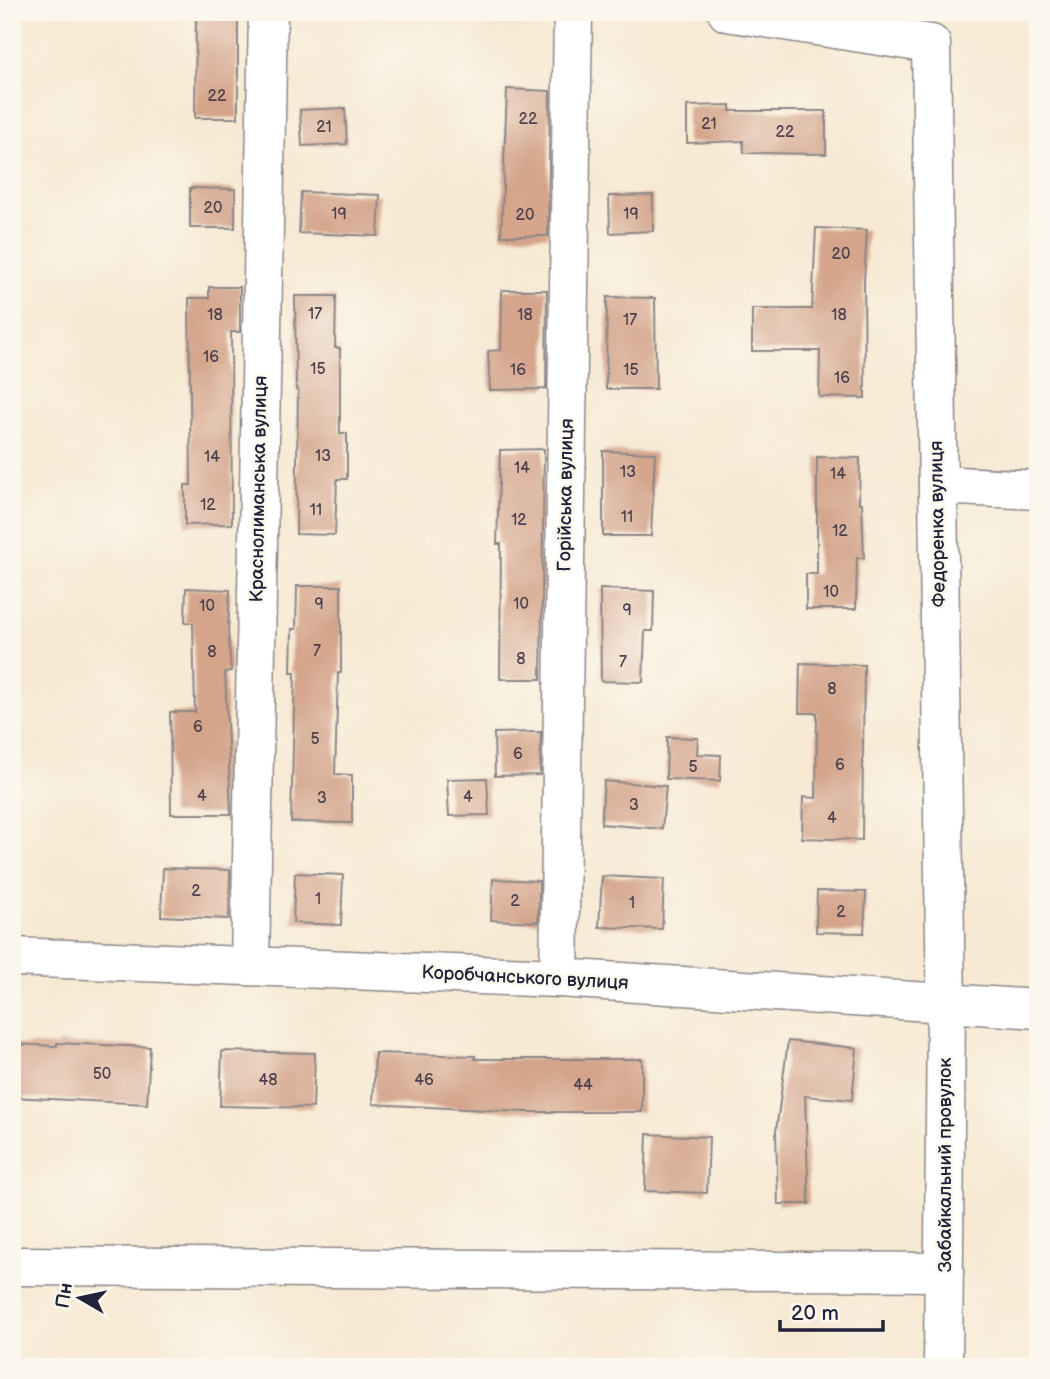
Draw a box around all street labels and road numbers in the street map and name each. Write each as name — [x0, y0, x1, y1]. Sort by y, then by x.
street label: Краснолиманська вулиця — [246, 376, 272, 602]
street label: Горійська вулиця — [553, 418, 579, 572]
street label: Федоренка вулиця — [925, 440, 951, 608]
street label: Коробчанського вулиця — [421, 961, 629, 995]
street label: Забайкальний провулок — [934, 1058, 957, 1272]

